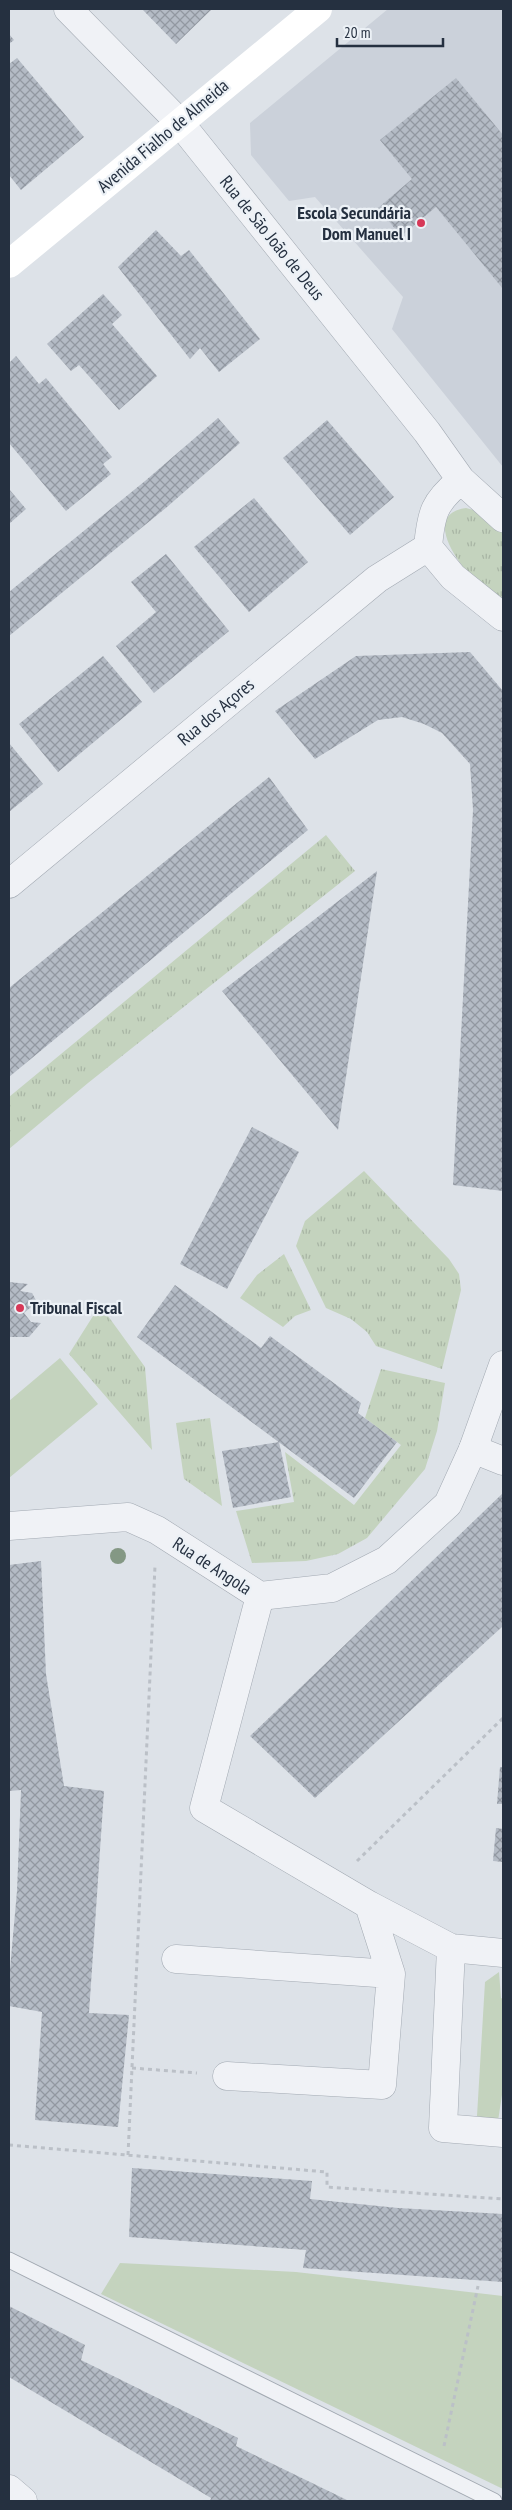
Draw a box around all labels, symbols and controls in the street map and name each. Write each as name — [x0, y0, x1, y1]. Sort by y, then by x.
scale bar — [337, 15, 443, 47]
text: 20 m — [344, 23, 370, 42]
street label: Avenida Fialho de Almeida — [92, 74, 233, 197]
street label: Rua de São João de Deus — [215, 171, 330, 305]
place label: Escola Secundária Dom Manuel I — [297, 201, 411, 245]
marker: Escola Secundária Dom Manuel I — [415, 217, 427, 229]
street label: Rua dos Açores — [173, 673, 259, 750]
place label: Tribunal Fiscal — [30, 1296, 123, 1319]
marker: Tribunal Fiscal — [14, 1302, 26, 1314]
street label: Rua de Angola — [169, 1532, 256, 1600]

